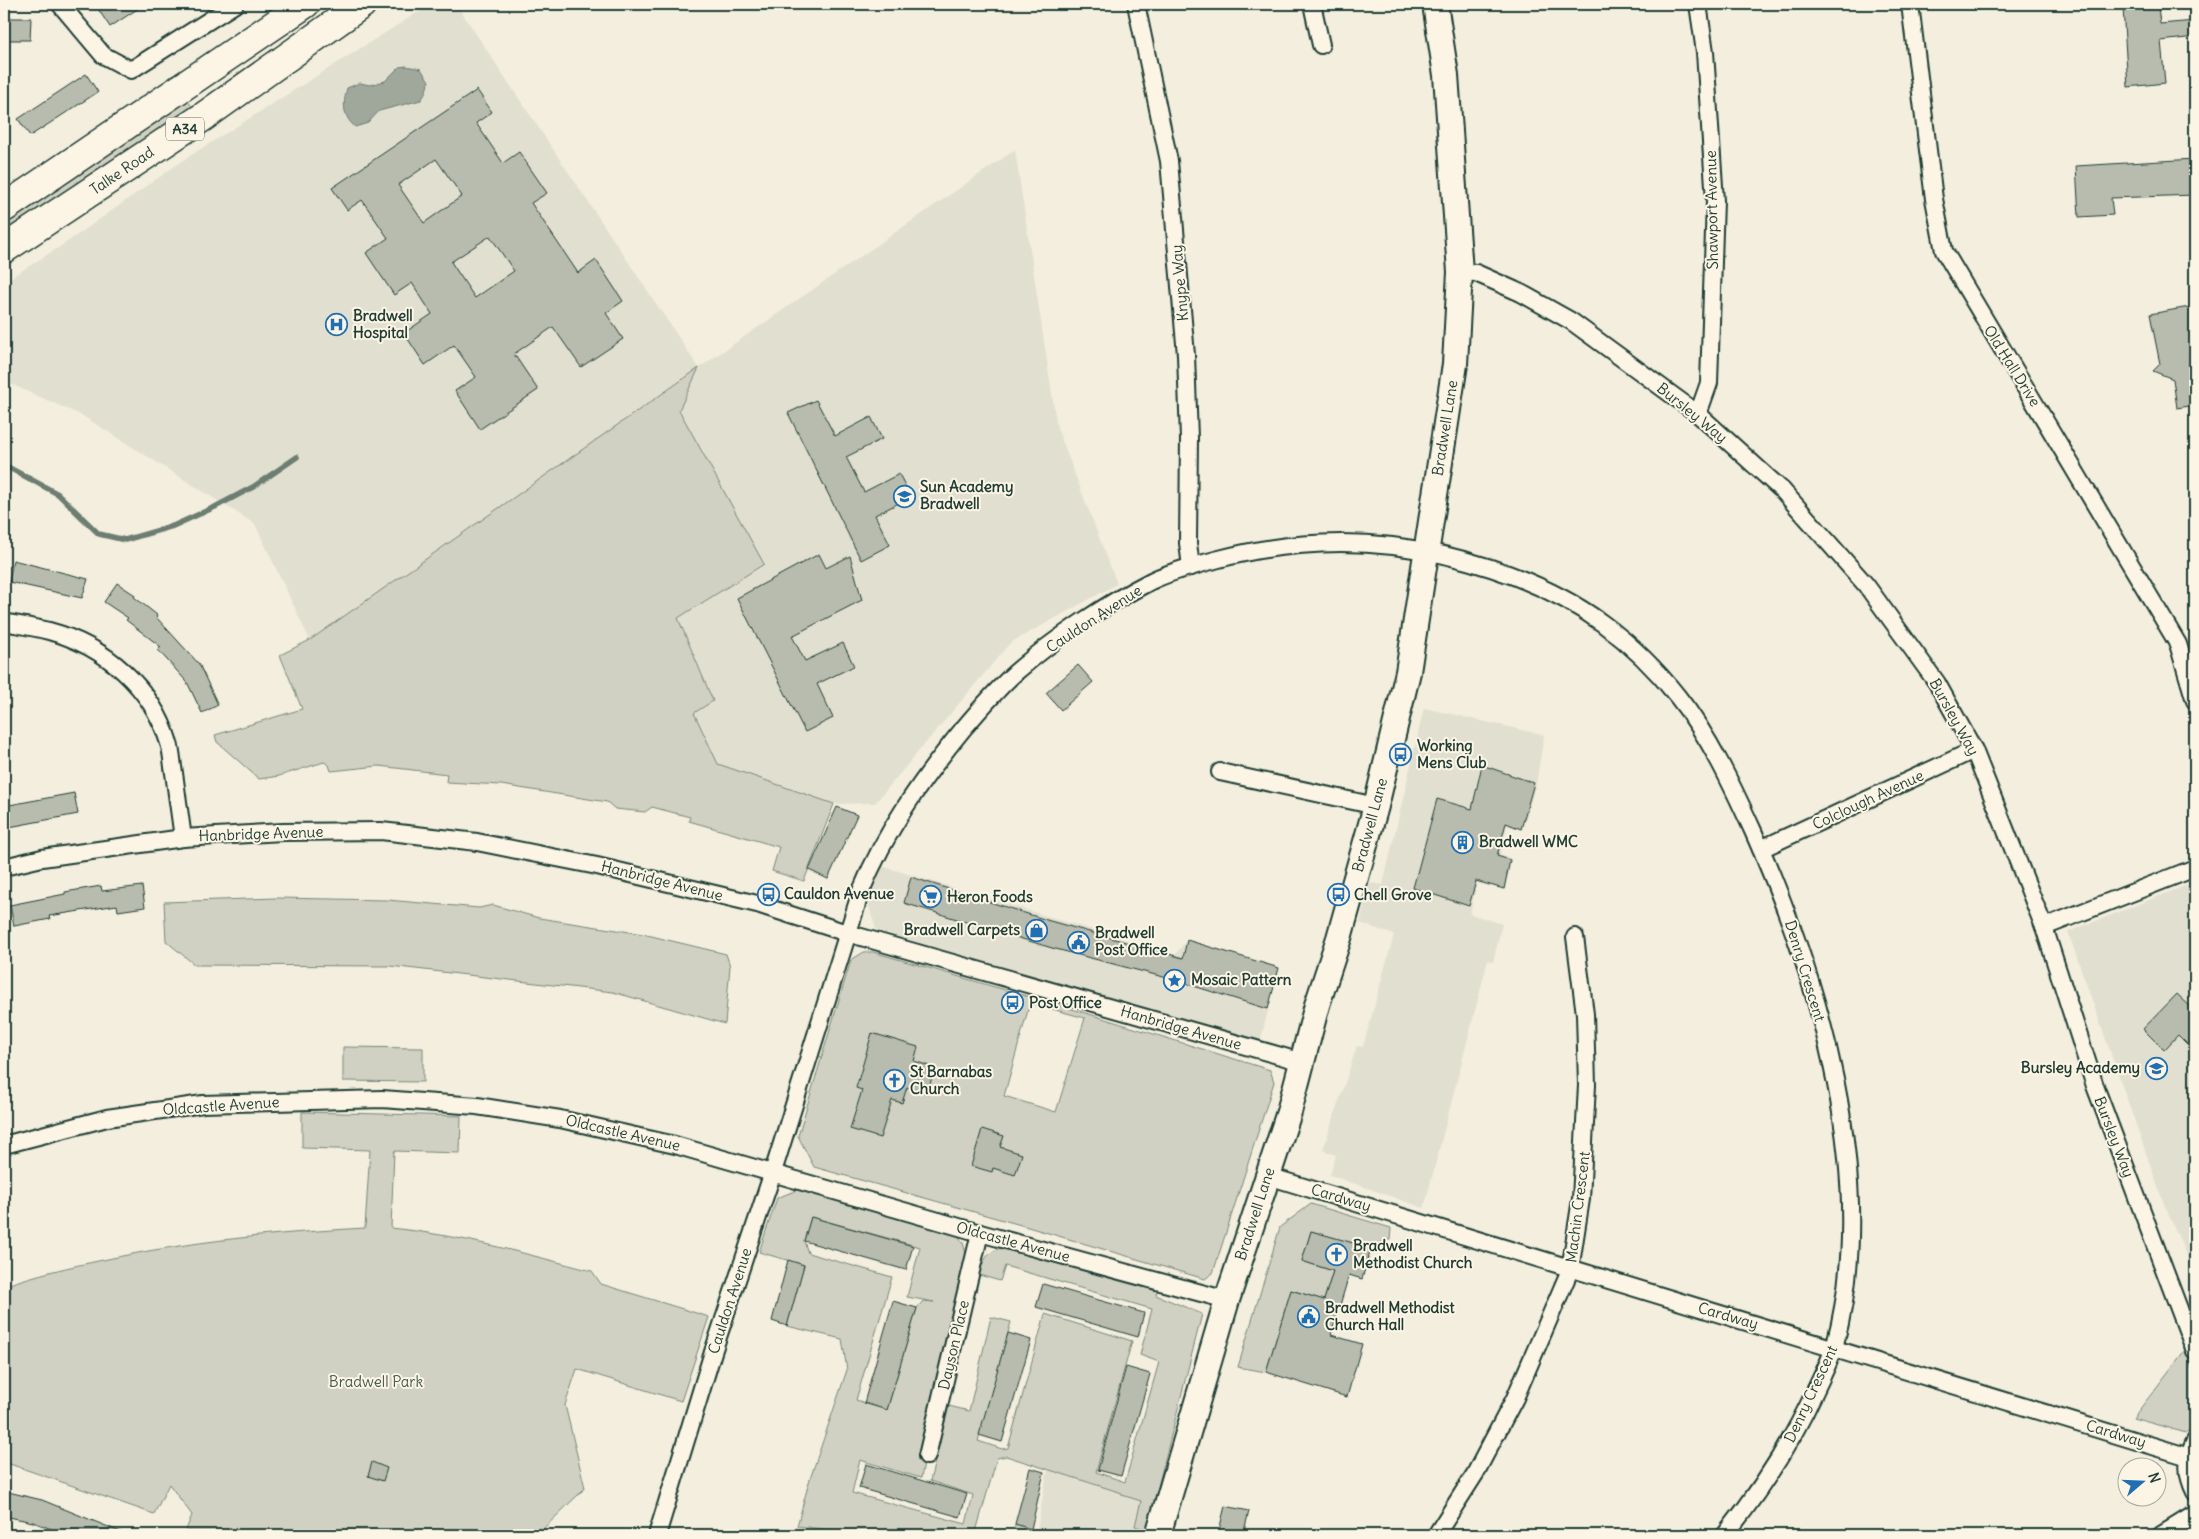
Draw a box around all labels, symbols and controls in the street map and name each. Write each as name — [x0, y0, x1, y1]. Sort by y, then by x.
road number: A34 — [166, 118, 204, 140]
street label: Talke Road — [86, 142, 158, 199]
street label: Shawport Avenue — [1701, 150, 1722, 270]
street label: Knype Way — [1167, 244, 1192, 322]
place label: Bradwell Hospital — [353, 306, 413, 343]
hospital icon: Bradwell Hospital — [325, 313, 349, 337]
street label: Old Hall Drive — [1980, 321, 2045, 410]
street label: Bursley Way — [1653, 378, 1731, 447]
street label: Bradwell Lane — [1428, 379, 1461, 477]
place label: Sun Academy Bradwell — [920, 477, 1013, 513]
school or university icon: Sun Academy Bradwell — [892, 484, 916, 508]
street label: Cauldon Avenue — [1042, 581, 1145, 657]
street label: Bursley Way — [1925, 675, 1983, 759]
place label: Working Mens Club — [1417, 736, 1487, 772]
bus stop icon: Working Mens Club — [1389, 743, 1413, 767]
street label: Colclough Avenue — [1809, 765, 1926, 834]
street label: Bradwell Lane — [1348, 776, 1391, 874]
street label: Hanbridge Avenue — [198, 822, 324, 845]
building icon: Bradwell WMC — [1451, 830, 1475, 854]
place label: Bradwell WMC — [1479, 832, 1578, 851]
street label: Hanbridge Avenue — [599, 856, 725, 905]
bus stop icon: Cauldon Avenue — [756, 882, 780, 906]
bus stop icon: Chell Grove — [1326, 883, 1350, 907]
place label: Cauldon Avenue — [784, 884, 894, 903]
supermarket icon: Heron Foods — [919, 885, 943, 909]
place label: Chell Grove — [1354, 885, 1432, 904]
place label: Heron Foods — [947, 887, 1033, 906]
shop icon: Bradwell Carpets — [1024, 918, 1048, 942]
street label: Denry Crescent — [1781, 918, 1830, 1024]
place label: Bradwell Carpets — [904, 920, 1020, 940]
place label: Bradwell Post Office — [1095, 923, 1168, 959]
public building icon: Bradwell Post Office — [1067, 930, 1091, 954]
place icon: Mosaic Pattern — [1163, 968, 1187, 992]
place label: Mosaic Pattern — [1191, 970, 1292, 989]
bus stop icon: Post Office — [1001, 991, 1025, 1015]
place label: Post Office — [1029, 993, 1102, 1012]
street label: Hanbridge Avenue — [1118, 1001, 1244, 1054]
school or university icon: Bursley Academy — [2144, 1056, 2168, 1080]
place label: Bursley Academy — [2021, 1058, 2140, 1078]
place label: St Barnabas Church — [910, 1062, 992, 1098]
church icon: St Barnabas Church — [882, 1069, 906, 1093]
street label: Oldcastle Avenue — [162, 1092, 280, 1119]
street label: Bursley Way — [2090, 1094, 2139, 1180]
street label: Oldcastle Avenue — [564, 1110, 682, 1155]
street label: Machin Crescent — [1561, 1150, 1594, 1264]
street label: Bradwell Lane — [1231, 1165, 1278, 1263]
street label: Cardway — [1309, 1179, 1374, 1216]
street label: Oldcastle Avenue — [954, 1217, 1072, 1266]
place label: Bradwell Methodist Church — [1353, 1236, 1473, 1272]
church icon: Bradwell Methodist Church — [1325, 1243, 1349, 1267]
street label: Cauldon Avenue — [703, 1246, 756, 1356]
street label: Dayson Place — [934, 1298, 973, 1392]
place label: Bradwell Methodist Church Hall — [1325, 1298, 1456, 1334]
street label: Cardway — [1696, 1298, 1761, 1333]
public building icon: Bradwell Methodist Church Hall — [1297, 1305, 1321, 1329]
street label: Denry Crescent — [1780, 1342, 1841, 1445]
park label: Bradwell Park — [329, 1372, 423, 1391]
street label: Cardway — [2084, 1415, 2149, 1452]
north arrow — [2116, 1456, 2166, 1506]
text: N — [2144, 1470, 2164, 1485]

